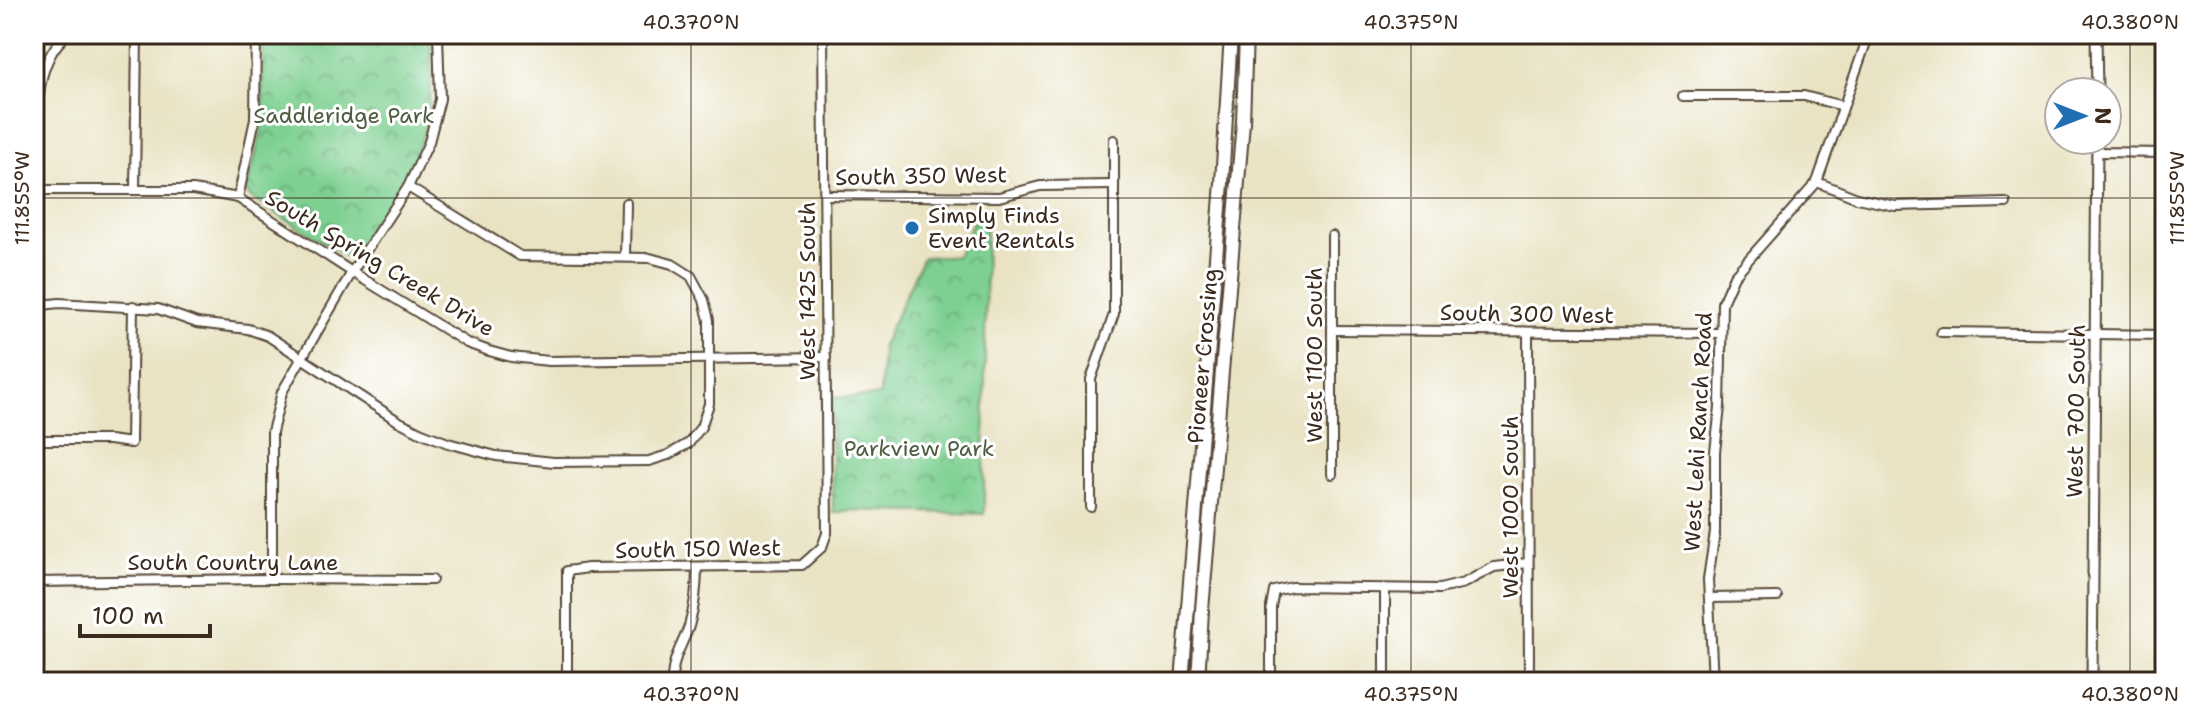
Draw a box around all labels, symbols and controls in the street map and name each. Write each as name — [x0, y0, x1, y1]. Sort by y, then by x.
text: 40.370°N — [643, 9, 739, 35]
text: 40.375°N — [1364, 9, 1458, 35]
text: 40.380°N — [2081, 9, 2179, 35]
north arrow — [2043, 76, 2123, 156]
park label: Saddleridge Park — [253, 101, 435, 130]
text: N — [2088, 107, 2117, 125]
text: 111.855°W — [9, 151, 35, 245]
text: 111.855°W — [2164, 151, 2190, 245]
street label: South 350 West — [835, 160, 1007, 192]
street label: South Spring Creek Drive — [260, 183, 500, 343]
place label: Simply Finds Event Rentals — [928, 201, 1075, 255]
street label: West 1425 South — [793, 202, 822, 380]
marker: Simply Finds Event Rentals — [903, 219, 921, 237]
street label: Pioneer Crossing — [1181, 267, 1225, 445]
street label: West 1100 South — [1300, 267, 1329, 443]
street label: South 300 West — [1440, 298, 1614, 330]
street label: West Lehi Ranch Road — [1677, 311, 1719, 553]
street label: West 700 South — [2060, 324, 2092, 498]
street label: West 1000 South — [1496, 416, 1525, 598]
park label: Parkview Park — [844, 434, 994, 463]
street label: South 150 West — [615, 533, 781, 565]
street label: South Country Lane — [127, 548, 339, 577]
scale bar — [80, 588, 210, 638]
text: 100 m — [92, 600, 164, 632]
text: 40.370°N — [643, 681, 739, 707]
text: 40.375°N — [1364, 681, 1458, 707]
text: 40.380°N — [2081, 681, 2179, 707]

